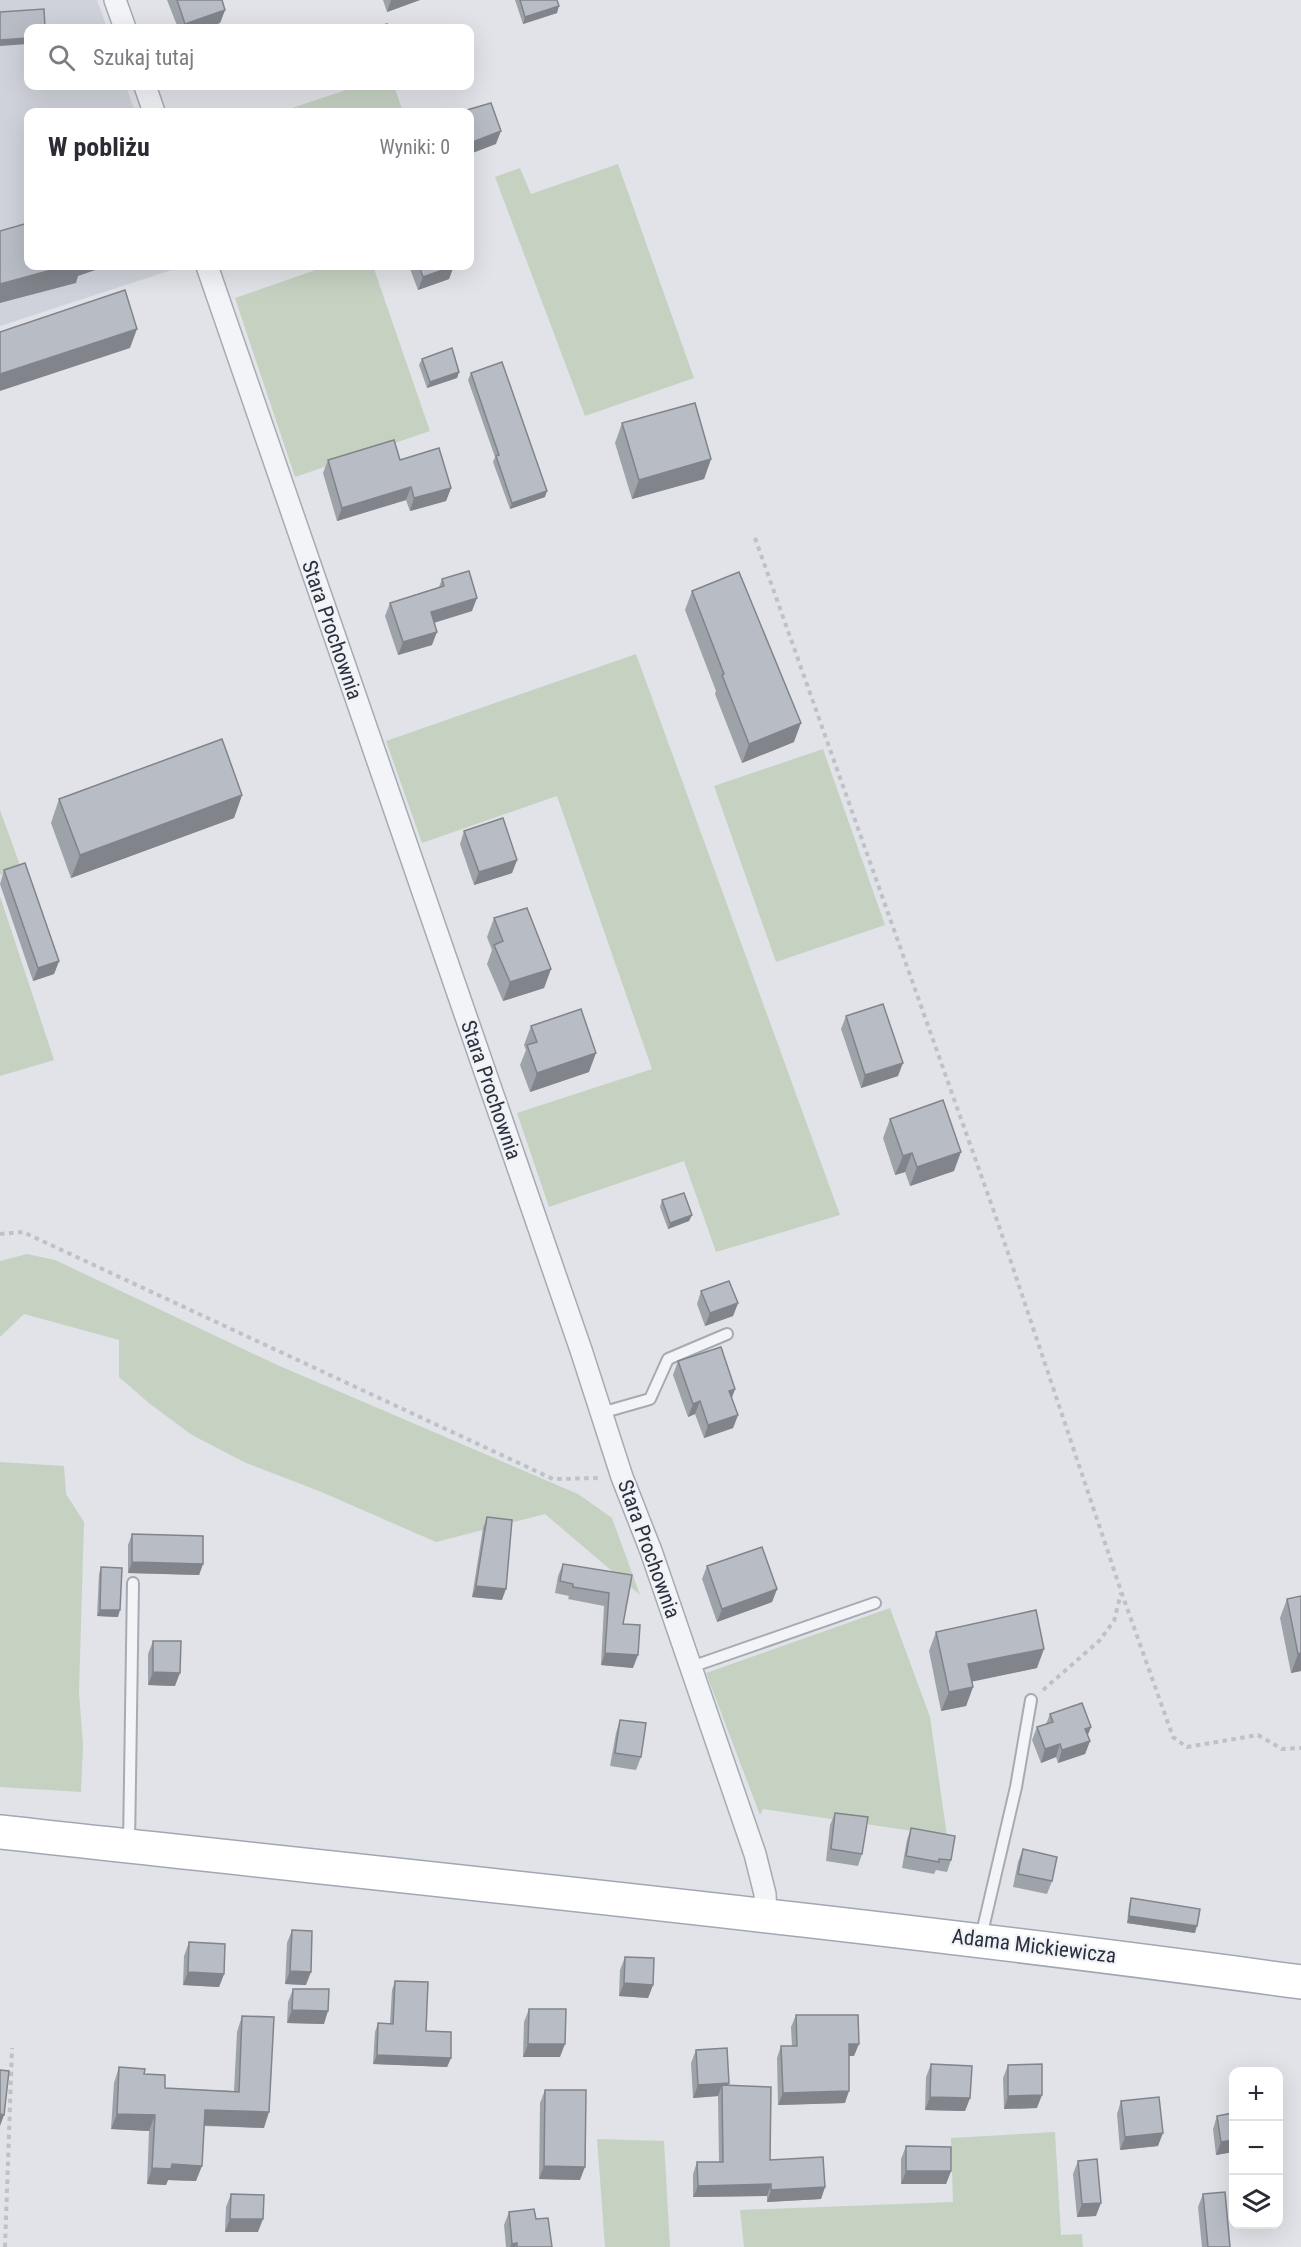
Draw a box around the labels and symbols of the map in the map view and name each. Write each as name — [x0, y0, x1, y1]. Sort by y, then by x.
street label: Stara Prochownia — [297, 557, 367, 703]
street label: Stara Prochownia — [456, 1017, 526, 1163]
street label: Stara Prochownia — [613, 1477, 685, 1621]
street label: Adama Mickiewicza — [951, 1924, 1117, 1968]

